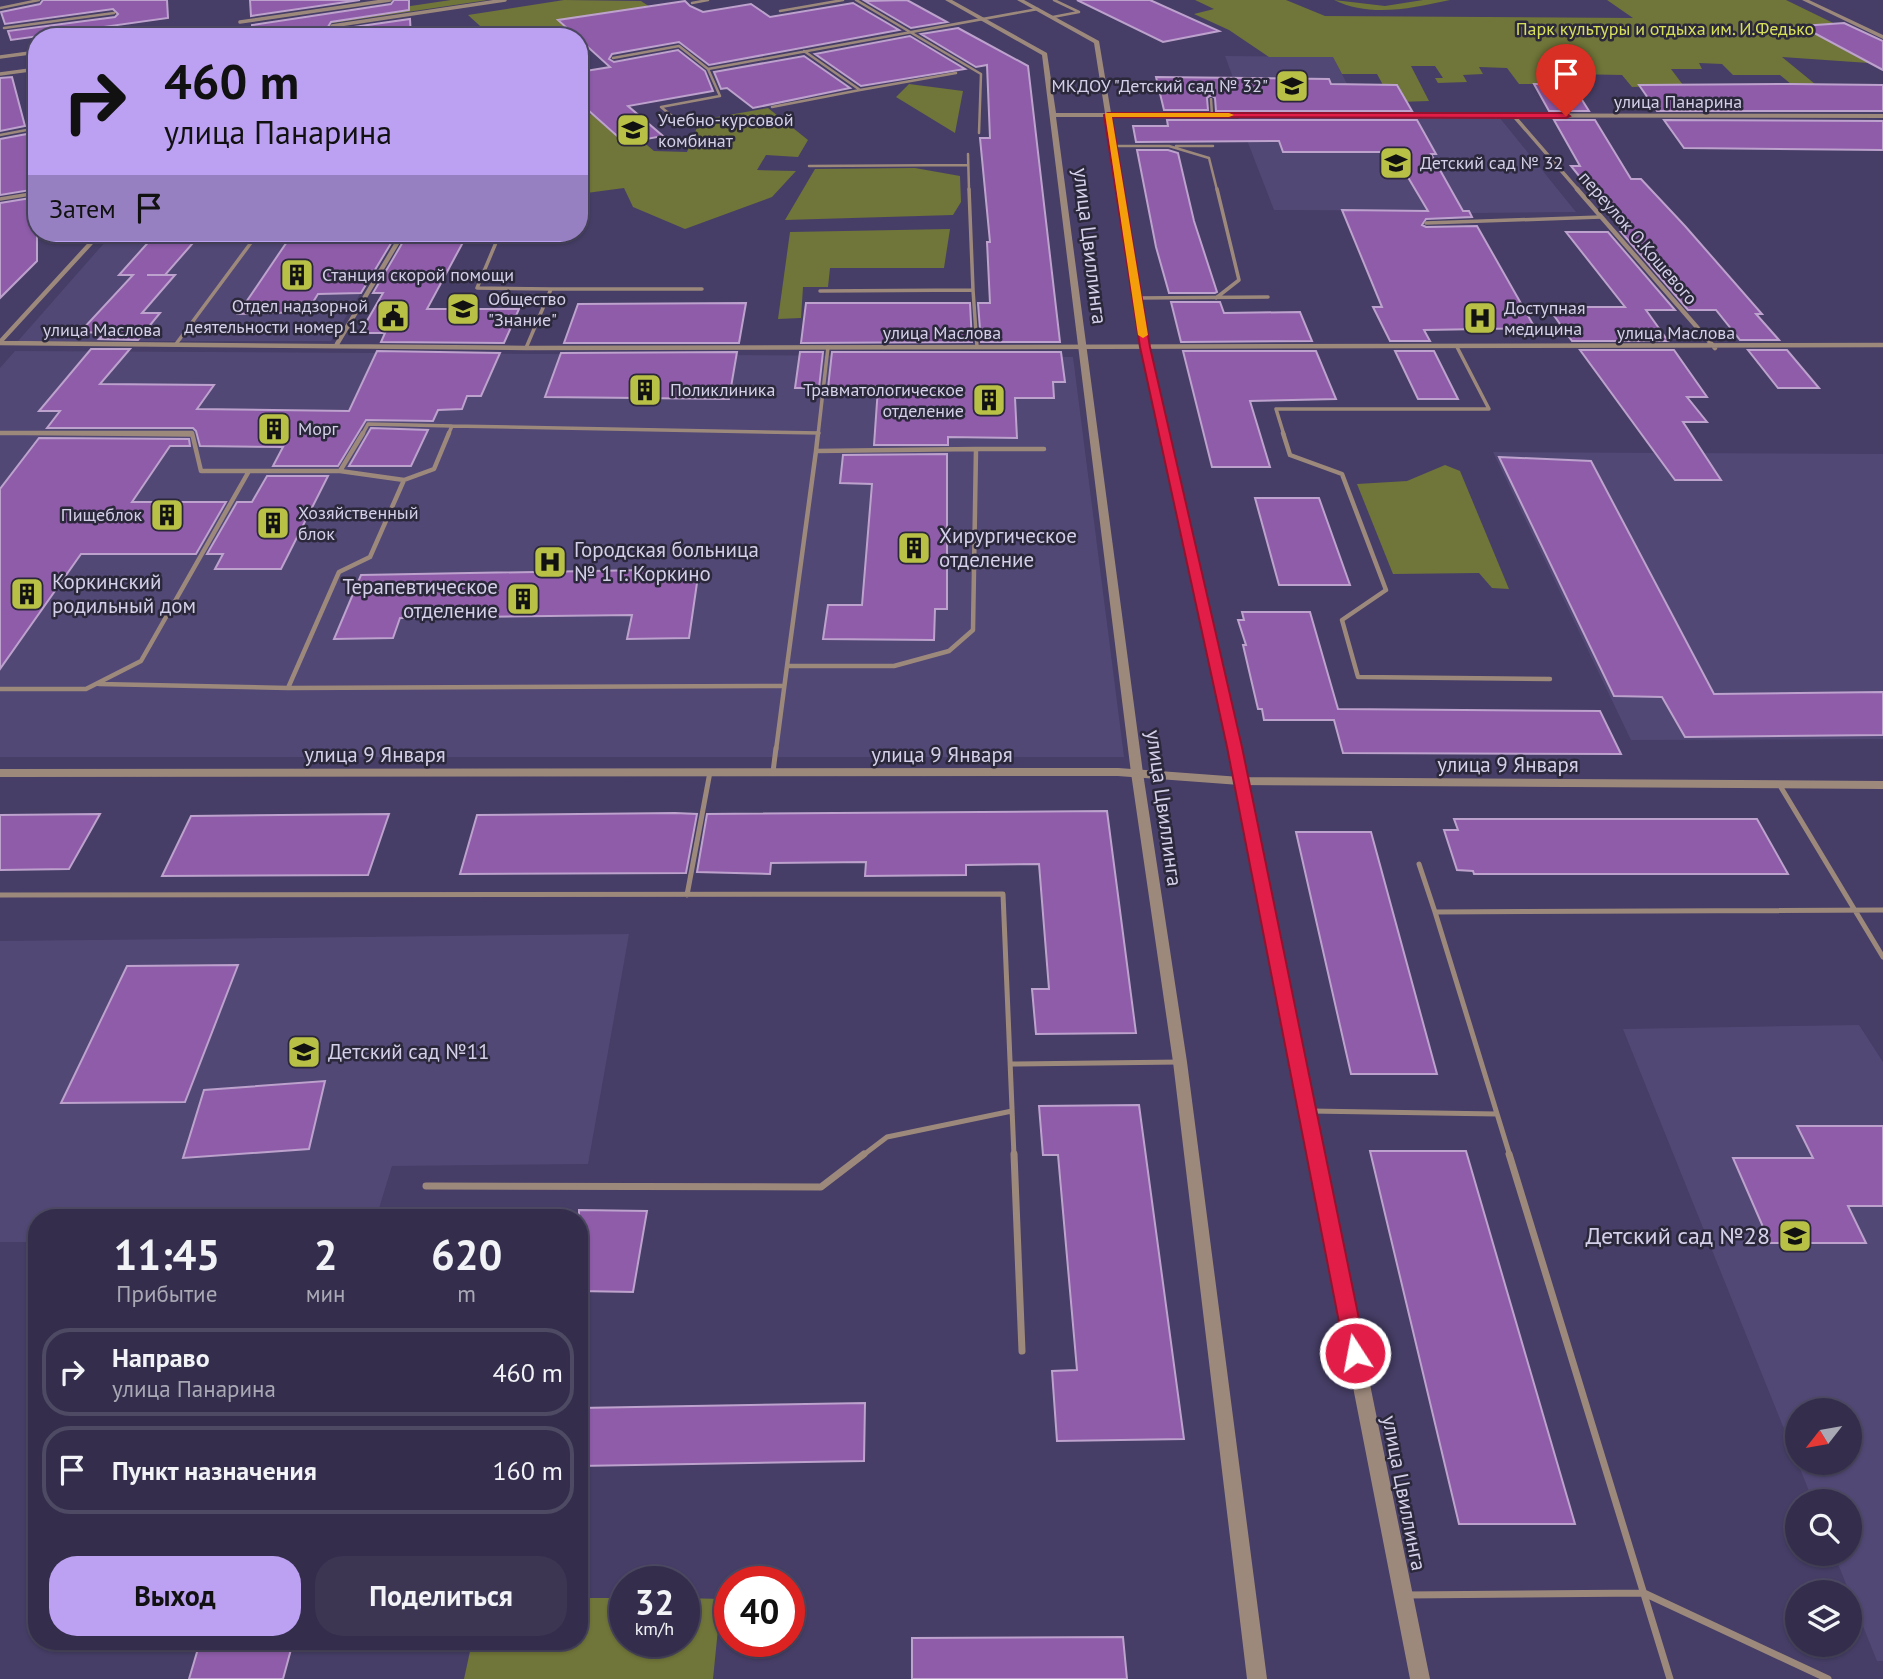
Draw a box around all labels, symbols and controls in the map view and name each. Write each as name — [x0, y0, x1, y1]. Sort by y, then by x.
park label: Парк культуры и отдыха им. И.Федько — [1516, 17, 1814, 40]
pin — [1536, 44, 1596, 116]
text: 460 m — [164, 49, 299, 113]
icon: arrive — [1547, 55, 1585, 93]
icon: right — [49, 56, 140, 147]
school or university icon: МКДОУ "Детский сад № 32" — [1273, 67, 1311, 105]
place label: МКДОУ "Детский сад № 32" — [1052, 74, 1268, 97]
street label: улица Панарина — [1614, 90, 1742, 113]
place label: Учебно-курсовой комбинат — [658, 108, 794, 152]
text: улица Панарина — [164, 111, 392, 153]
school or university icon: Учебно-курсовой комбинат — [614, 111, 652, 149]
school or university icon: Детский сад № 32 — [1377, 144, 1415, 182]
place label: Детский сад № 32 — [1420, 151, 1563, 174]
street label: улица Цвиллинга — [1067, 166, 1113, 326]
street label: переулок О.Кошевого — [1574, 166, 1703, 309]
icon: arrive — [130, 189, 168, 227]
text: Затем — [49, 192, 116, 225]
building icon: Станция скорой помощи — [278, 256, 316, 294]
place label: Станция скорой помощи — [322, 263, 514, 286]
place label: Общество "Знание" — [488, 287, 566, 331]
school or university icon: Общество "Знание" — [444, 290, 482, 328]
place label: Отдел надзорной деятельности номер 12 — [184, 294, 368, 338]
place label: Доступная медицина — [1504, 296, 1586, 340]
public building icon: Отдел надзорной деятельности номер 12 — [374, 297, 412, 335]
hospital icon: Доступная медицина — [1461, 299, 1499, 337]
street label: улица Маслова — [43, 318, 161, 341]
street label: улица Маслова — [883, 321, 1001, 344]
street label: улица Маслова — [1617, 321, 1735, 344]
building icon: Поликлиника — [626, 371, 664, 409]
place label: Поликлиника — [670, 378, 775, 401]
place label: Травматологическое отделение — [803, 378, 964, 422]
building icon: Травматологическое отделение — [970, 381, 1008, 419]
building icon: Морг — [255, 410, 293, 448]
place label: Морг — [298, 417, 339, 440]
building icon: Пищеблок — [148, 496, 186, 534]
place label: Хозяйственный блок — [298, 501, 419, 545]
place label: Пищеблок — [61, 503, 142, 526]
building icon: Хозяйственный блок — [254, 504, 292, 542]
place label: Хирургическое отделение — [939, 522, 1077, 573]
building icon: Хирургическое отделение — [895, 529, 933, 567]
place label: Городская больница № 1 г. Коркино — [574, 536, 759, 587]
hospital icon: Городская больница № 1 г. Коркино — [531, 543, 569, 581]
place label: Коркинский родильный дом — [52, 568, 196, 619]
place label: Терапевтическое отделение — [342, 573, 498, 624]
building icon: Коркинский родильный дом — [8, 575, 46, 613]
building icon: Терапевтическое отделение — [504, 580, 542, 618]
street label: улица Цвиллинга — [1140, 728, 1189, 888]
street label: улица 9 Января — [304, 741, 446, 768]
street label: улица 9 Января — [871, 741, 1013, 768]
street label: улица 9 Января — [1437, 751, 1579, 778]
school or university icon: Детский сад №11 — [285, 1033, 323, 1071]
place label: Детский сад №11 — [328, 1038, 490, 1065]
school or university icon: Детский сад №28 — [1776, 1217, 1814, 1255]
place label: Детский сад №28 — [1585, 1220, 1770, 1251]
text: 11:45 — [114, 1227, 220, 1282]
text: 2 — [314, 1227, 337, 1282]
text: 620 — [431, 1227, 502, 1282]
text: Прибытие — [116, 1279, 217, 1308]
text: мин — [306, 1279, 345, 1308]
text: m — [457, 1279, 476, 1308]
position arrow — [1318, 1316, 1392, 1390]
text: Направо — [112, 1341, 210, 1374]
icon: right — [53, 1353, 91, 1391]
text: 460 m — [492, 1356, 563, 1389]
text: улица Панарина — [112, 1374, 276, 1403]
north arrow — [1785, 1398, 1862, 1475]
map controls — [1785, 1398, 1862, 1657]
street label: улица Цвиллинга — [1376, 1413, 1433, 1573]
icon: arrive — [53, 1451, 91, 1489]
text: Пункт назначения — [112, 1454, 317, 1487]
text: 160 m — [492, 1454, 563, 1487]
button: search — [1785, 1489, 1862, 1566]
button: Выход — [49, 1556, 301, 1636]
button: Поделиться — [315, 1556, 567, 1636]
speed limit sign: 40 — [714, 1566, 805, 1657]
text: 32 — [635, 1579, 674, 1625]
button: layers — [1785, 1580, 1862, 1657]
text: km/h — [635, 1617, 674, 1640]

